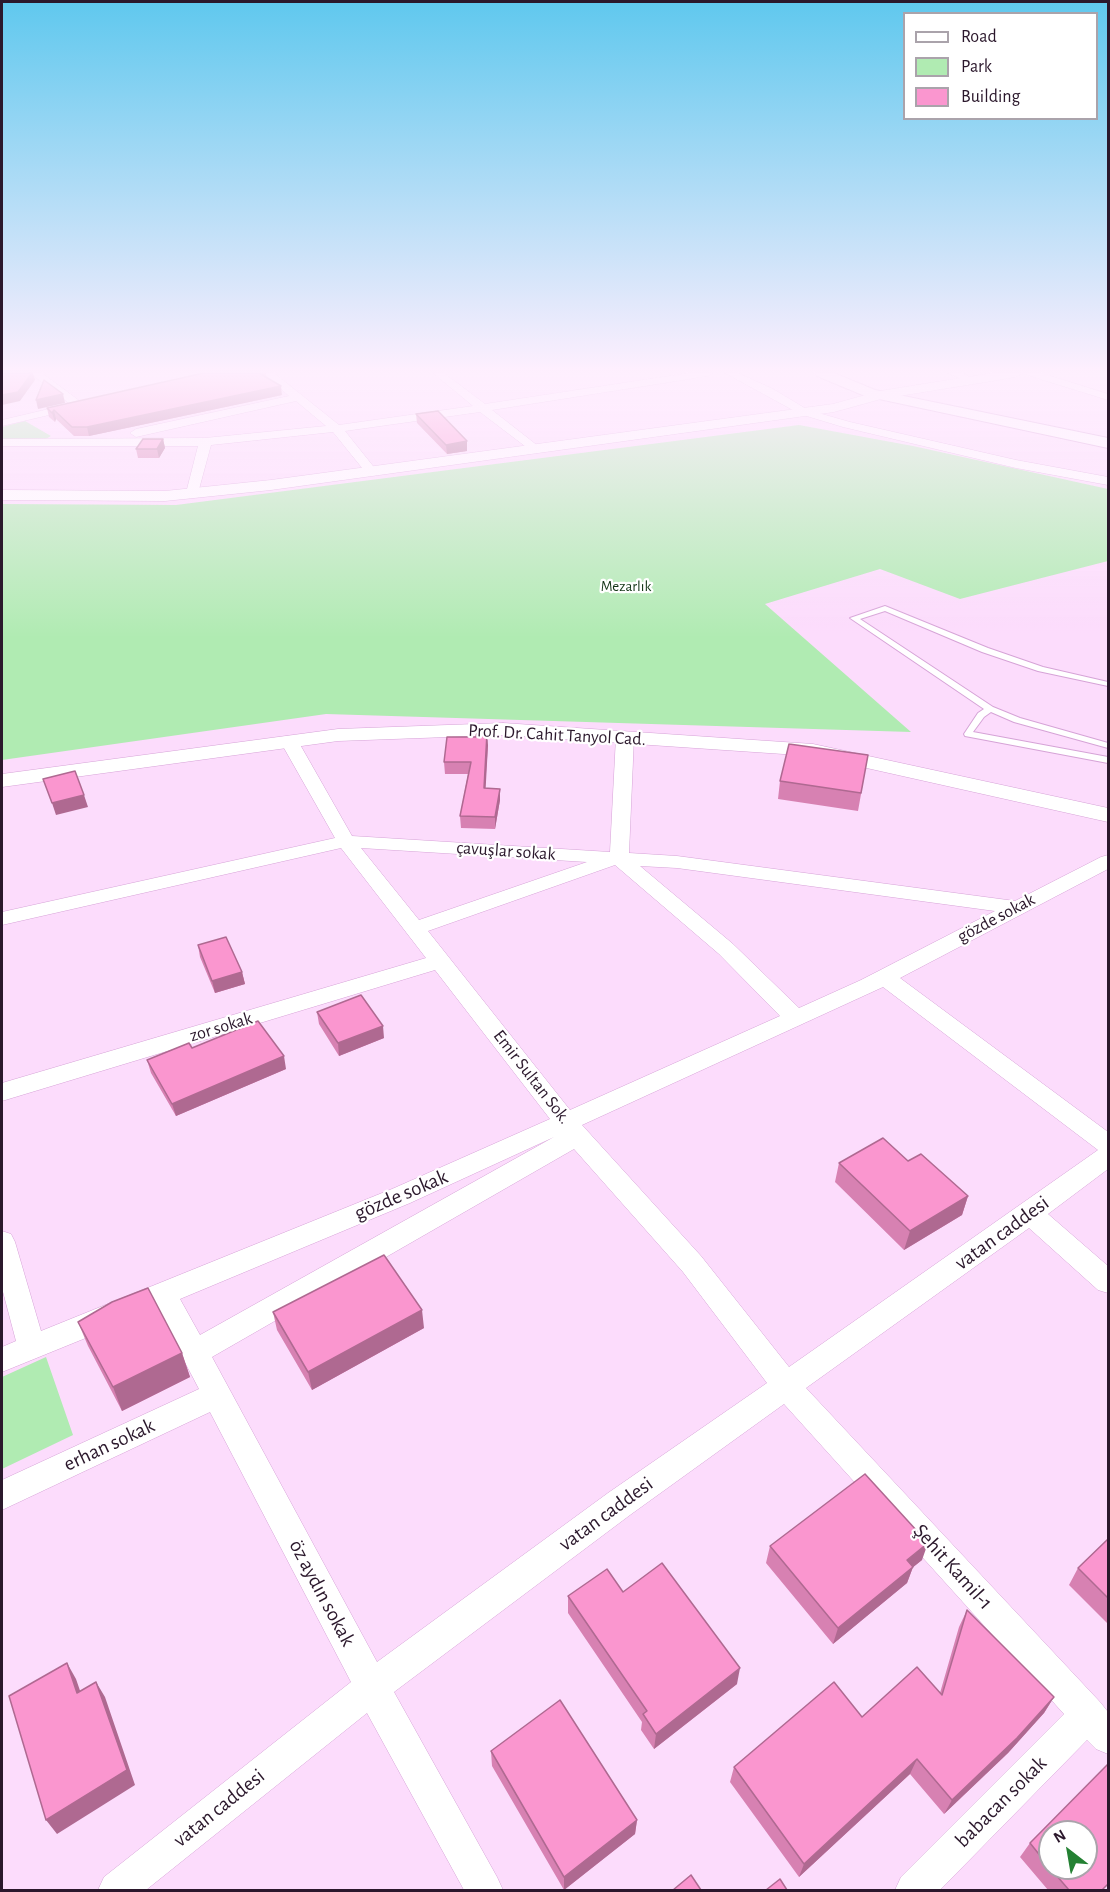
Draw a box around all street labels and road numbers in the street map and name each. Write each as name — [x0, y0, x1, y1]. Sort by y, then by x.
street label: Prof. Dr. Cahit Tanyol Cad. — [468, 720, 646, 750]
street label: çavuşlar sokak — [456, 837, 556, 865]
street label: gözde sokak — [953, 889, 1039, 947]
street label: zor sokak — [187, 1007, 255, 1047]
street label: Emir Sultan Sok. — [489, 1026, 575, 1128]
street label: gözde sokak — [350, 1164, 452, 1226]
street label: vatan caddesi — [950, 1190, 1054, 1276]
street label: erhan sokak — [59, 1413, 159, 1477]
street label: vatan caddesi — [554, 1471, 658, 1557]
street label: Şehit Kamil-1 — [908, 1519, 998, 1615]
street label: öz aydın sokak — [283, 1535, 361, 1651]
street label: babacan sokak — [950, 1751, 1052, 1853]
street label: vatan caddesi — [168, 1763, 270, 1853]

